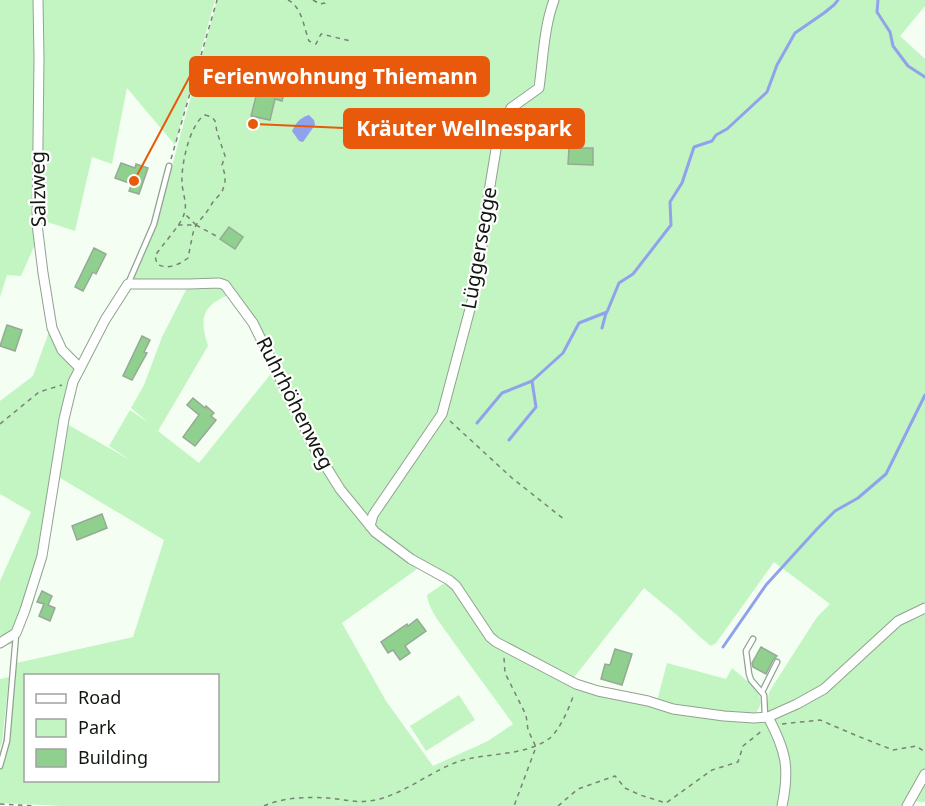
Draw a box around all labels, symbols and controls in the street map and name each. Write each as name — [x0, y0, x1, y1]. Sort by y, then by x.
callout: Ferienwohnung Thiemann — [190, 57, 489, 96]
text: Ferienwohnung Thiemann — [202, 62, 478, 90]
callout: Kräuter Wellnespark — [344, 109, 584, 148]
text: Kräuter Wellnespark — [356, 114, 573, 142]
street label: Salzweg — [23, 151, 52, 227]
street label: Lüggersegge — [454, 185, 503, 311]
street label: Ruhrhöhenweg — [250, 332, 340, 474]
legend — [24, 674, 219, 782]
text: Road — [78, 685, 121, 709]
text: Park — [78, 715, 116, 739]
text: Building — [78, 745, 148, 769]

